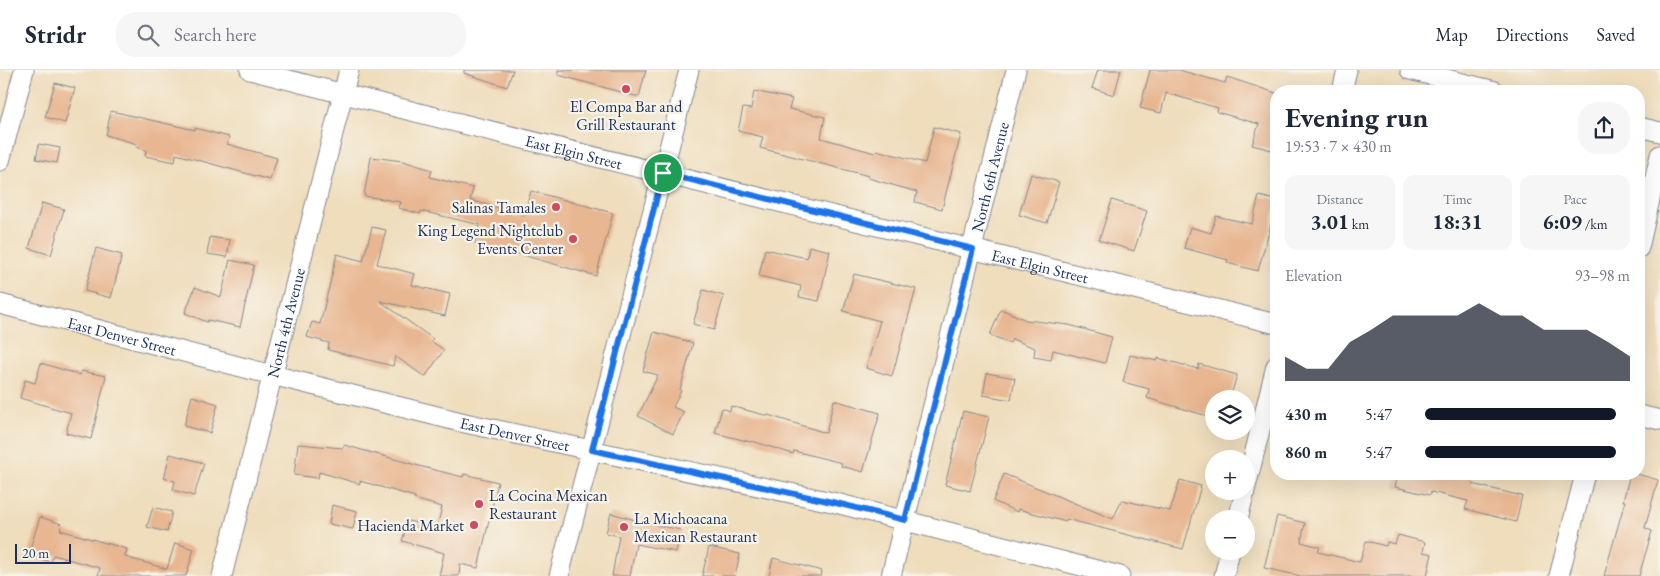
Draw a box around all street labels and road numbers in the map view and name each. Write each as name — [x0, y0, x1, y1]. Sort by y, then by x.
street label: North 6th Avenue — [966, 120, 1014, 234]
street label: East Elgin Street — [523, 130, 624, 174]
street label: East Elgin Street — [989, 244, 1091, 288]
street label: North 4th Avenue — [262, 266, 310, 380]
street label: East Denver Street — [65, 312, 178, 361]
street label: East Denver Street — [458, 412, 571, 456]

